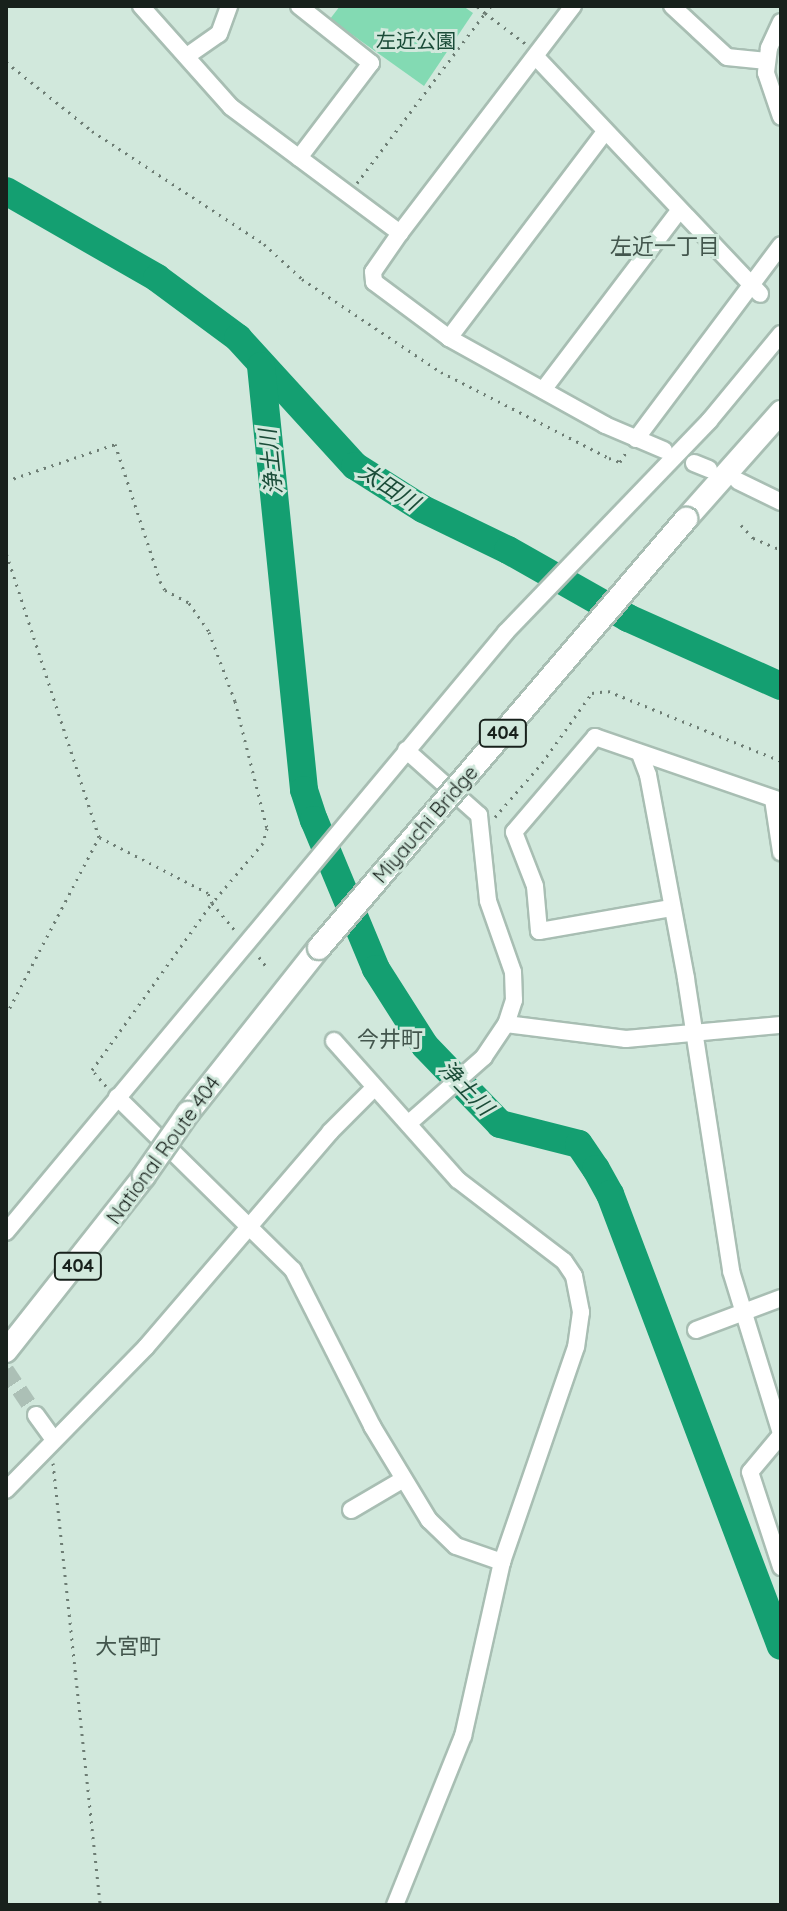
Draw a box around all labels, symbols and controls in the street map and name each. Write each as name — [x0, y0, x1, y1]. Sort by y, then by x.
park label: 左近公園 — [376, 28, 456, 52]
district label: 左近一丁目 — [610, 234, 720, 260]
water label: 浄土川 — [254, 428, 288, 496]
water label: 太田川 — [354, 458, 424, 516]
road number: 404 — [477, 719, 529, 747]
street label: Miyauchi Bridge — [368, 760, 482, 888]
district label: 今井町 — [357, 1027, 423, 1053]
water label: 浄土川 — [434, 1055, 498, 1121]
street label: National Route 404 — [101, 1071, 225, 1229]
road number: 404 — [52, 1252, 104, 1280]
district label: 大宮町 — [95, 1634, 161, 1660]

